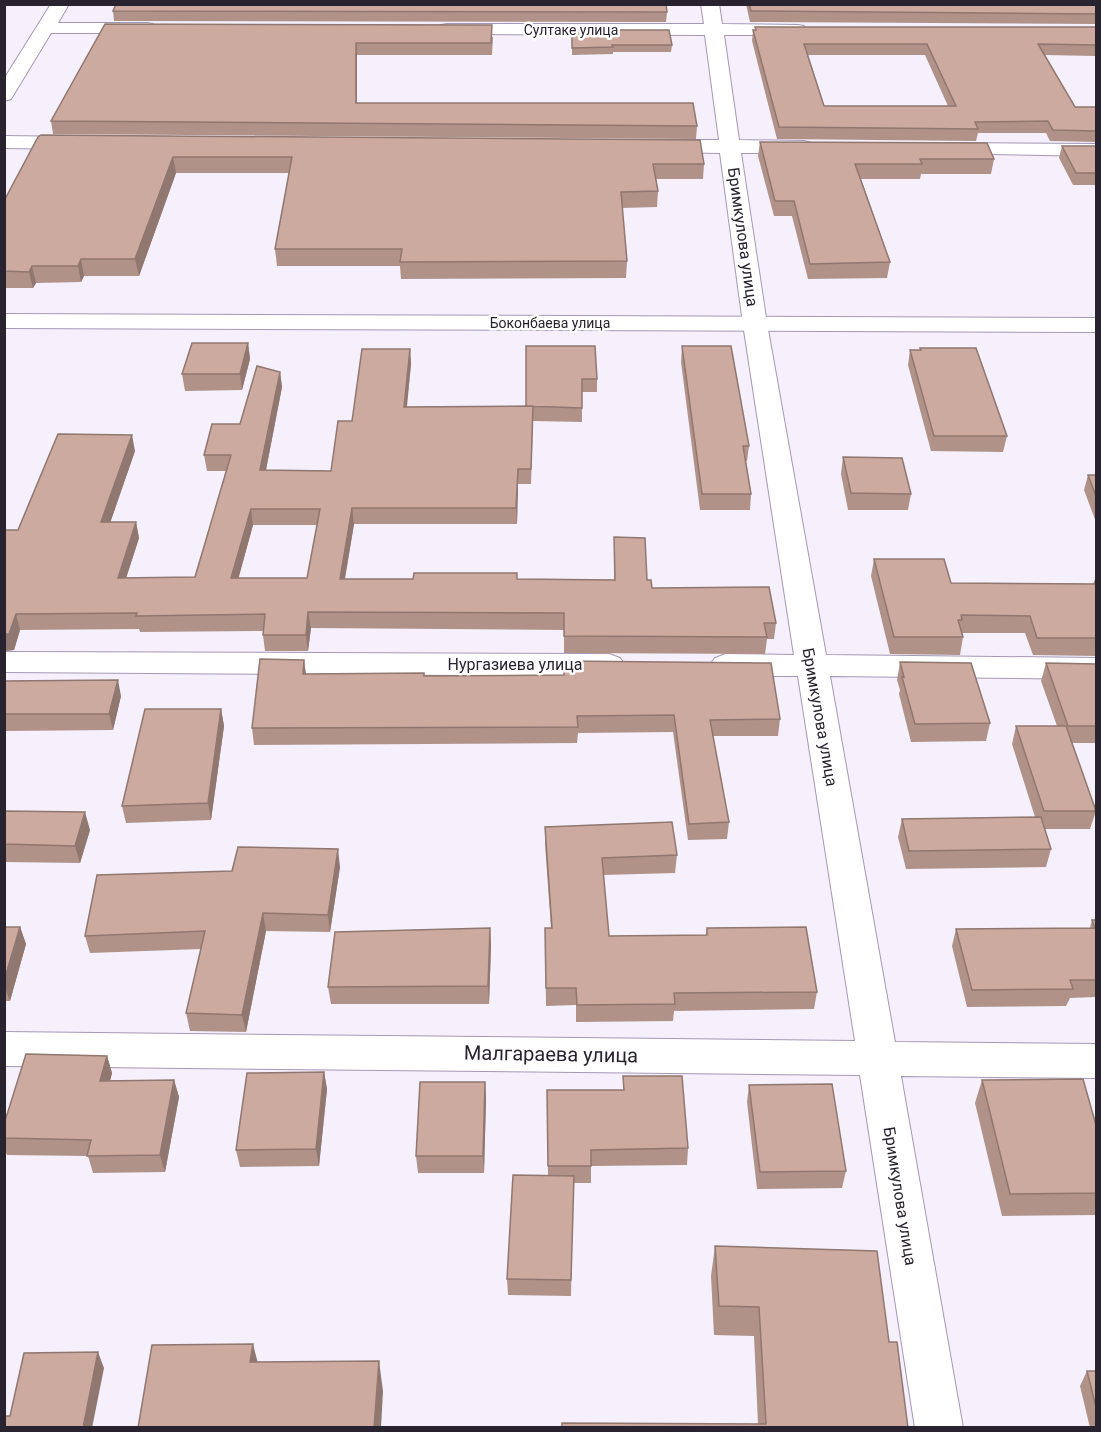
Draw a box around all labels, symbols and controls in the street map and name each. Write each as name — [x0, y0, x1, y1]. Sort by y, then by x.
street label: Султаке улица — [524, 22, 618, 38]
street label: Бримкулова улица — [724, 166, 762, 308]
street label: Боконбаева улица — [490, 315, 610, 331]
street label: Бримкулова улица — [798, 646, 842, 788]
street label: Нургазиева улица — [448, 655, 582, 674]
street label: Малгараева улица — [464, 1040, 638, 1068]
street label: Бримкулова улица — [880, 1125, 920, 1267]

